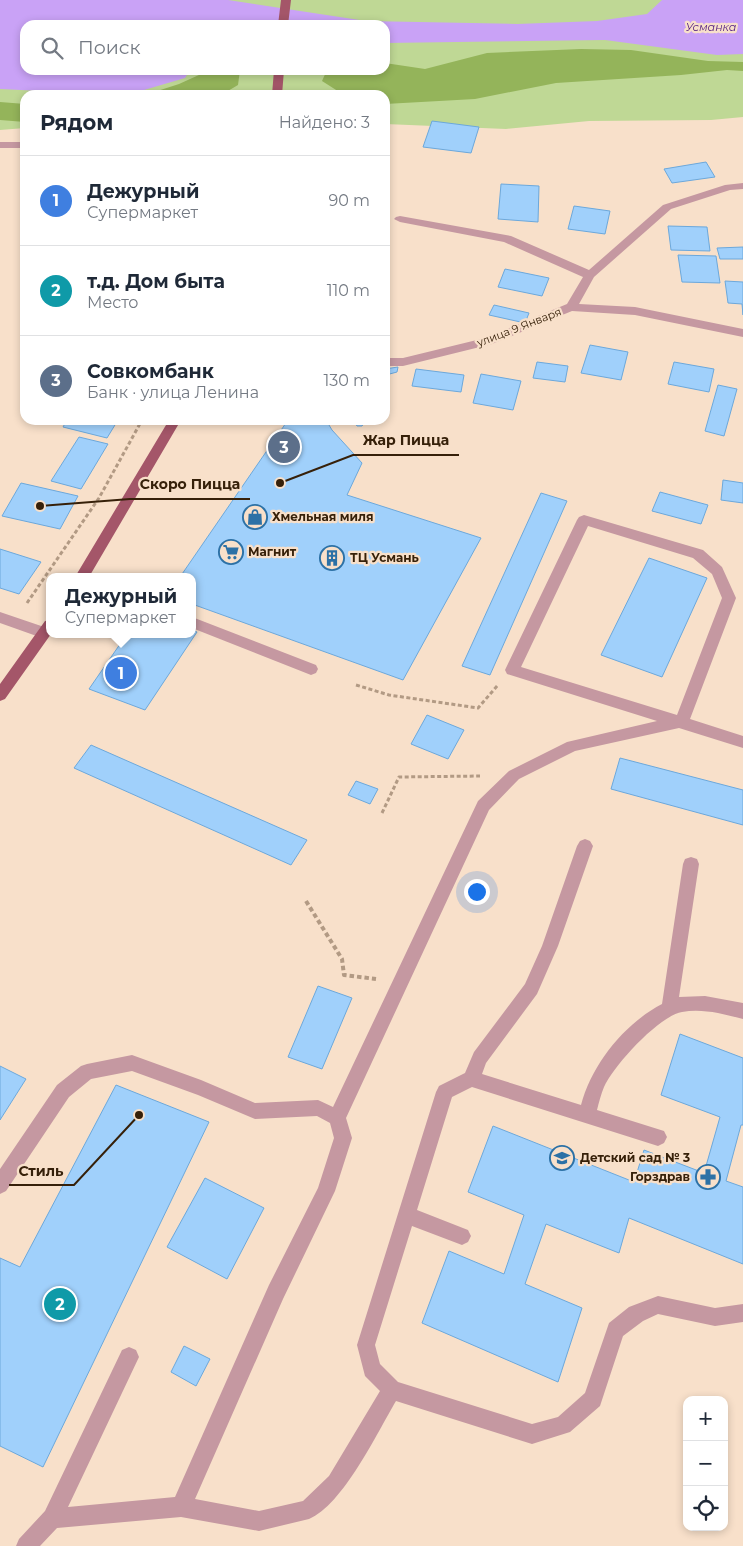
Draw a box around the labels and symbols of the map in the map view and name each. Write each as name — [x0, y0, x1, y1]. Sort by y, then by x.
water label: Усманка — [686, 20, 737, 34]
street label: улица 9 Января — [474, 304, 563, 350]
callout: Жар Пицца — [353, 426, 459, 455]
pin: 3 — [268, 428, 300, 466]
text: Жар Пицца — [363, 431, 449, 449]
callout: Скоро Пицца — [130, 470, 250, 499]
text: Скоро Пицца — [140, 475, 240, 493]
shop icon: Хмельная миля — [242, 504, 268, 530]
place label: Хмельная миля — [272, 509, 374, 524]
supermarket icon: Магнит — [218, 539, 244, 565]
place label: Магнит — [248, 544, 297, 559]
building icon: ТЦ Усмань — [319, 545, 345, 571]
place label: ТЦ Усмань — [350, 550, 419, 565]
pin: 1 — [105, 654, 137, 692]
your location — [464, 879, 490, 905]
school or university icon: Детский сад № 3 — [549, 1145, 575, 1171]
place label: Детский сад № 3 — [580, 1150, 690, 1165]
callout: Стиль — [9, 1156, 74, 1185]
text: Стиль — [18, 1162, 64, 1180]
pharmacy icon: Горздрав — [695, 1164, 721, 1190]
place label: Горздрав — [630, 1169, 690, 1184]
pin: 2 — [44, 1285, 76, 1323]

